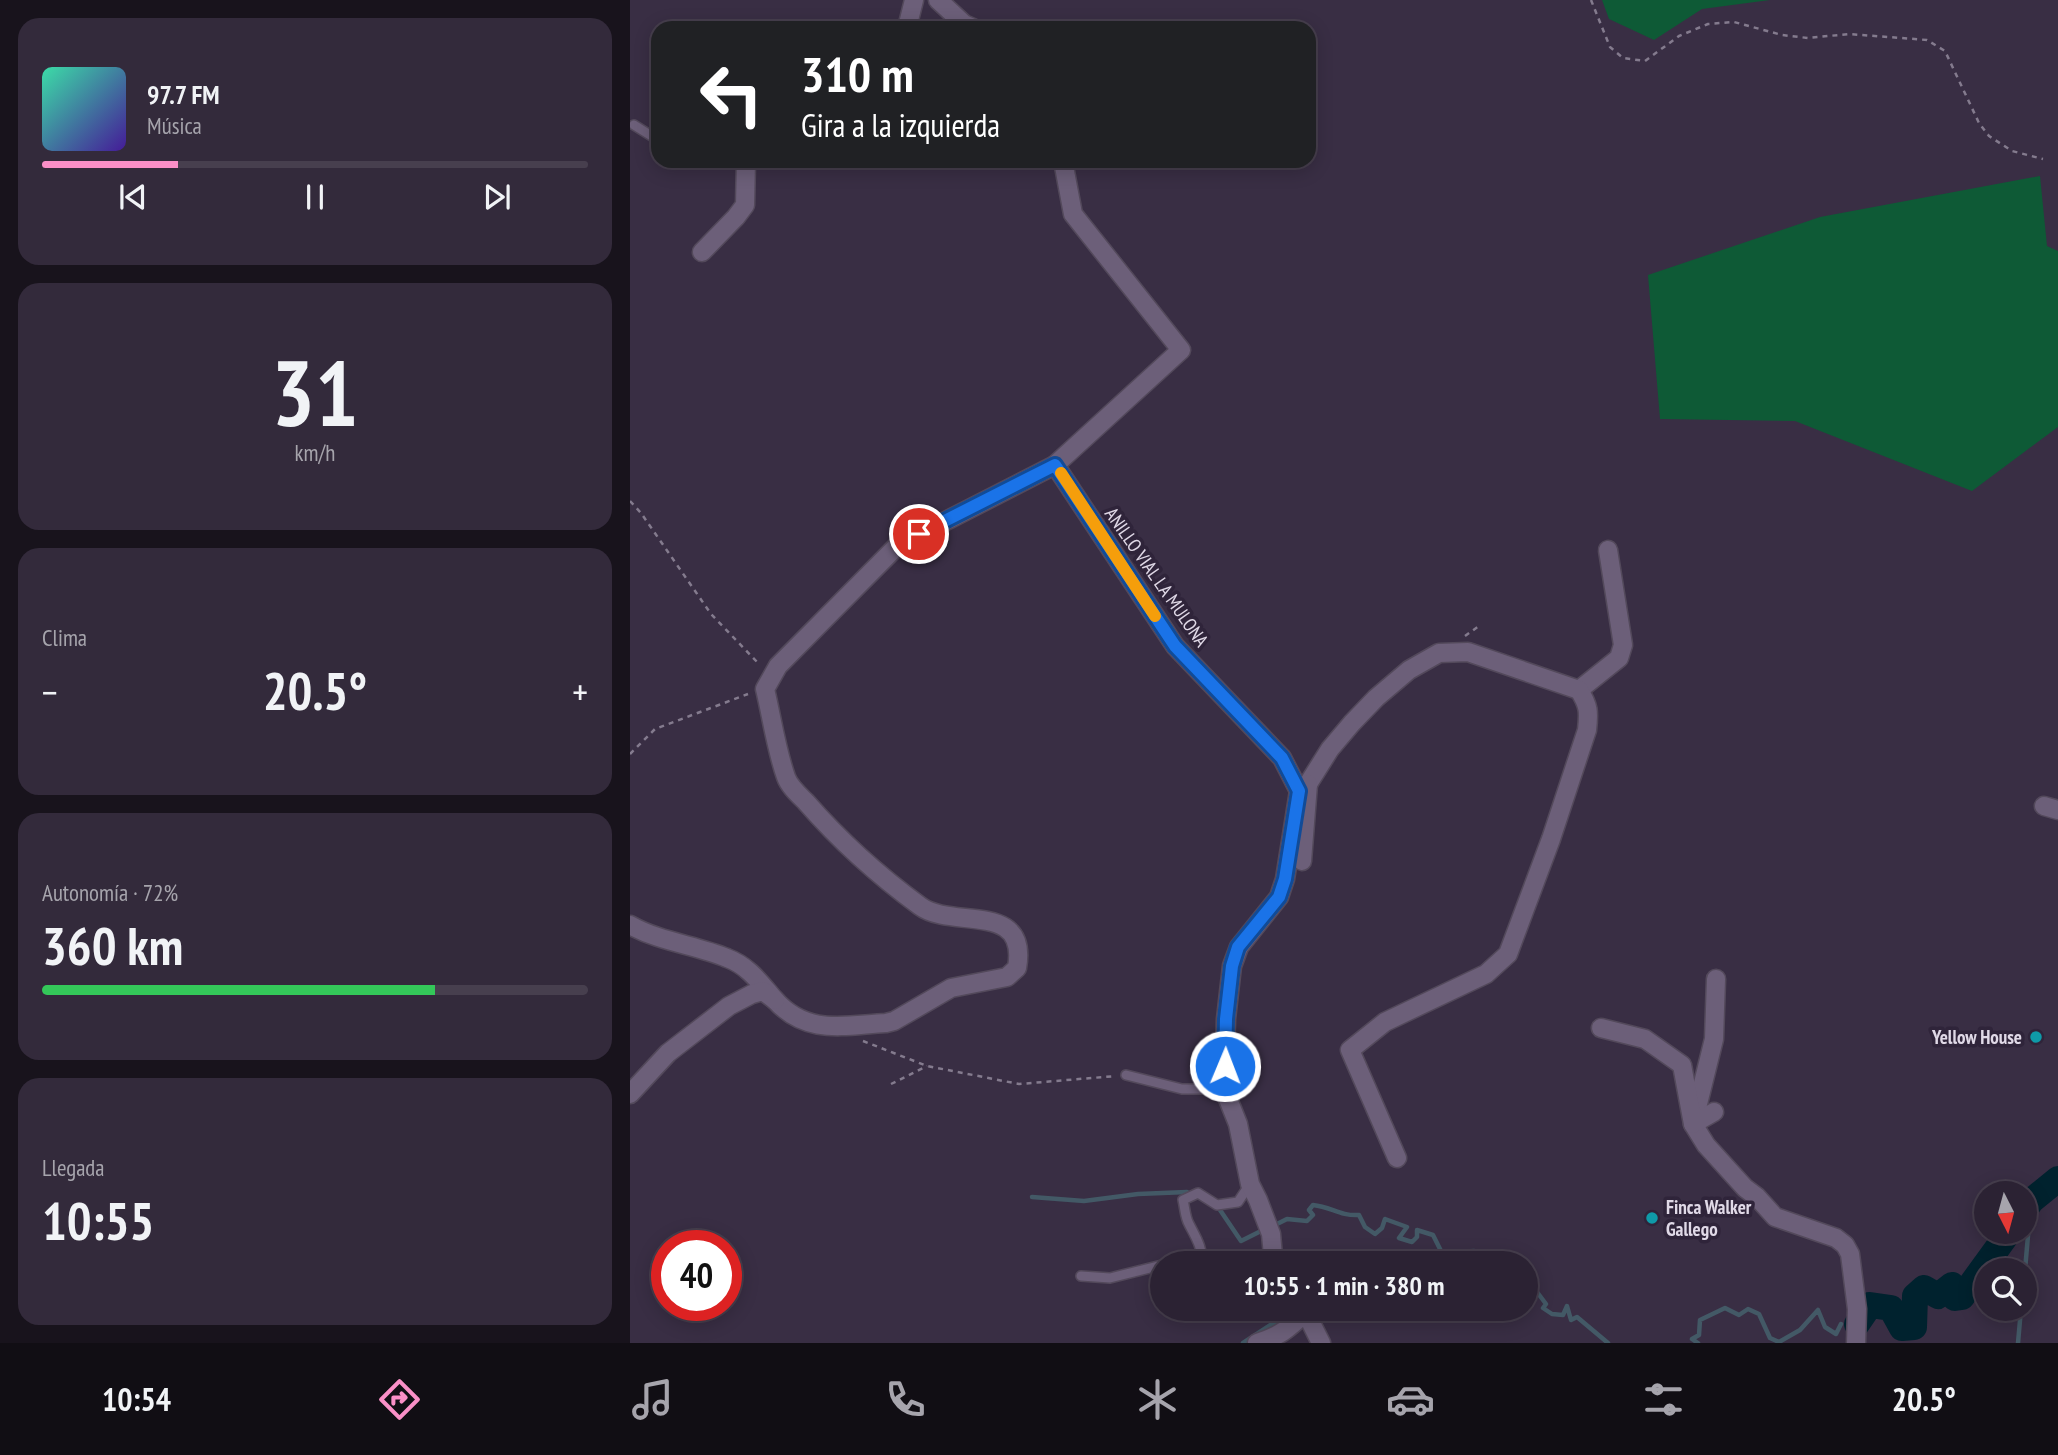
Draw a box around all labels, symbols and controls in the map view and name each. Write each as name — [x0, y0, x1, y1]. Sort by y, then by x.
text: 310 m — [801, 42, 914, 106]
icon: left — [686, 49, 777, 140]
text: 97.7 FM — [147, 78, 220, 111]
text: Gira a la izquierda — [801, 104, 1000, 146]
text: Música — [147, 111, 202, 140]
icon: previous — [114, 178, 152, 216]
icon: pause — [296, 178, 334, 216]
icon: next — [478, 178, 516, 216]
text: 31 — [272, 333, 359, 451]
text: km/h — [295, 438, 335, 467]
street label: ANILLO VIAL LA MULONA — [1100, 503, 1214, 651]
pin — [889, 504, 949, 564]
icon: arrive — [900, 515, 938, 553]
text: Clima — [42, 623, 87, 652]
text: 20.5° — [263, 657, 367, 724]
text: − — [42, 667, 58, 716]
text: + — [572, 667, 588, 716]
text: Autonomía · 72% — [42, 878, 178, 907]
text: 360 km — [42, 912, 183, 979]
place label: Yellow House — [1931, 1025, 2022, 1049]
position arrow — [1188, 1029, 1262, 1103]
marker: Yellow House — [2028, 1029, 2044, 1045]
text: Llegada — [42, 1153, 105, 1182]
north arrow — [1974, 1181, 2037, 1244]
map controls — [1974, 1181, 2037, 1321]
text: 10:55 — [42, 1187, 154, 1254]
place label: Finca Walker Gallego — [1666, 1195, 1752, 1241]
marker: Finca Walker Gallego — [1644, 1210, 1660, 1226]
speed limit sign: 40 — [651, 1230, 742, 1321]
button: search — [1974, 1258, 2037, 1321]
text: 10:55 · 1 min · 380 m — [1244, 1269, 1444, 1302]
icon: directions — [375, 1375, 424, 1424]
icon: music — [628, 1375, 677, 1424]
icon: phone — [881, 1375, 930, 1424]
icon: climate — [1133, 1375, 1182, 1424]
icon: car — [1386, 1375, 1435, 1424]
icon: filters — [1639, 1375, 1688, 1424]
text: 10:54 — [102, 1378, 171, 1420]
text: 20.5° — [1892, 1378, 1956, 1420]

